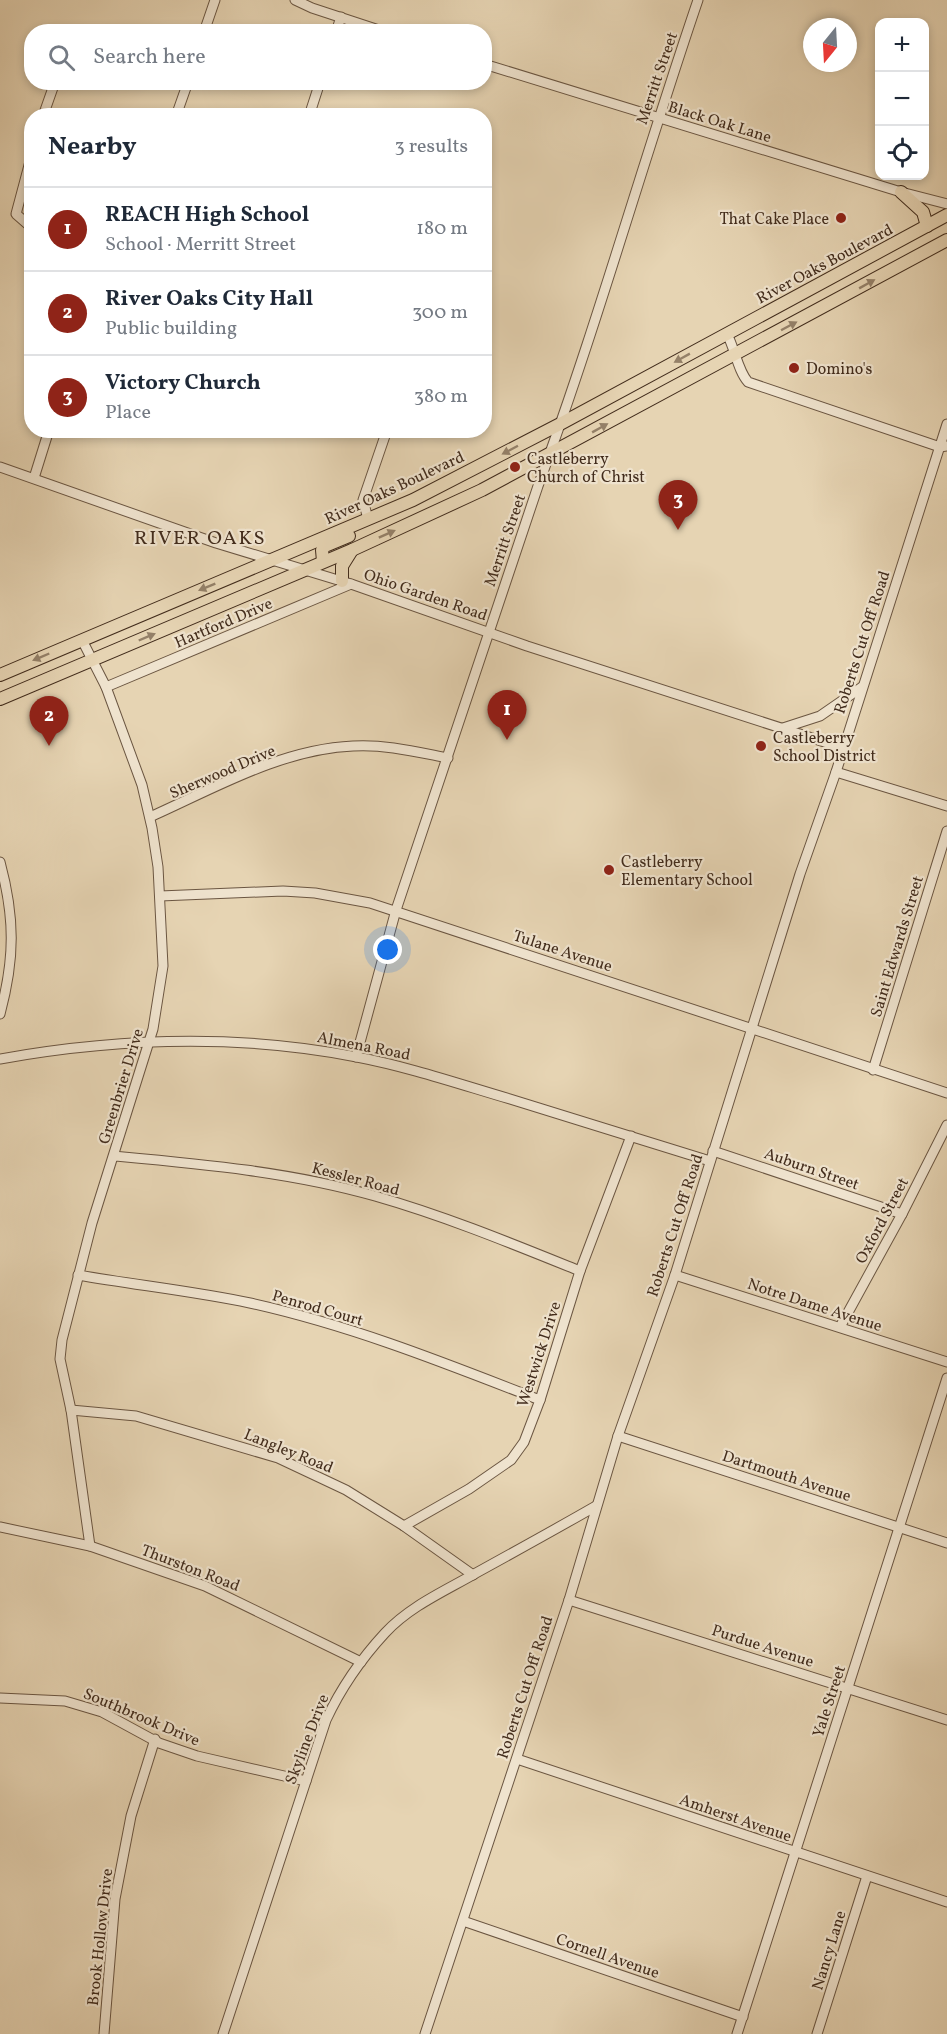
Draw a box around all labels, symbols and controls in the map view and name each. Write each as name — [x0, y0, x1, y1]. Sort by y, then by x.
north arrow — [803, 18, 857, 72]
map controls — [875, 18, 929, 180]
button: + — [875, 18, 929, 72]
search box — [24, 24, 492, 90]
street label: Merritt Street — [632, 29, 684, 128]
icon: search — [45, 41, 78, 74]
text: Search here — [93, 42, 206, 73]
button: − — [875, 72, 929, 126]
street label: Black Oak Lane — [665, 97, 774, 149]
button: locate — [875, 126, 929, 180]
text: Nearby — [48, 129, 137, 165]
text: 3 results — [394, 133, 468, 161]
text: REACH High School — [105, 200, 309, 231]
place label: That Cake Place — [719, 209, 829, 231]
marker: That Cake Place — [834, 211, 848, 225]
text: 1 — [63, 215, 72, 243]
text: 180 m — [416, 215, 468, 243]
street label: River Oaks Boulevard — [753, 219, 897, 310]
text: School · Merritt Street — [105, 231, 296, 259]
one-way arrow — [859, 279, 876, 289]
text: River Oaks City Hall — [105, 284, 313, 315]
text: 2 — [62, 299, 73, 327]
text: 300 m — [412, 299, 468, 327]
text: Public building — [105, 315, 237, 343]
one-way arrow — [780, 321, 798, 331]
one-way arrow — [673, 353, 690, 363]
place label: Domino's — [806, 359, 873, 381]
marker: Domino's — [787, 361, 801, 375]
text: Victory Church — [105, 368, 261, 399]
text: 3 — [62, 383, 73, 411]
text: 380 m — [414, 383, 468, 411]
text: Place — [105, 399, 151, 427]
one-way arrow — [592, 422, 608, 433]
one-way arrow — [501, 445, 518, 455]
street label: River Oaks Boulevard — [321, 447, 468, 531]
place label: Castleberry Church of Christ — [527, 449, 645, 489]
marker: Castleberry Church of Christ — [508, 460, 522, 474]
pin: 3 — [658, 480, 698, 530]
street label: Merritt Street — [480, 491, 532, 590]
district label: RIVER OAKS — [134, 525, 266, 553]
one-way arrow — [378, 529, 396, 538]
street label: Ohio Garden Road — [360, 564, 490, 627]
street label: Roberts Cut Off Road — [829, 568, 896, 717]
one-way arrow — [198, 582, 216, 592]
street label: Hartford Drive — [171, 593, 276, 654]
one-way arrow — [138, 632, 156, 641]
one-way arrow — [32, 653, 50, 662]
pin: 1 — [488, 690, 526, 740]
pin: 2 — [29, 696, 68, 746]
place label: Castleberry School District — [773, 728, 877, 768]
marker: Castleberry School District — [754, 739, 768, 753]
street label: Sherwood Drive — [166, 741, 279, 805]
place label: Castleberry Elementary School — [621, 852, 753, 892]
marker: Castleberry Elementary School — [602, 863, 616, 877]
street label: Saint Edwards Street — [866, 873, 930, 1020]
street label: Tulane Avenue — [510, 926, 615, 978]
your location — [373, 935, 402, 964]
street label: Greenbrier Drive — [94, 1026, 150, 1147]
street label: Almena Road — [315, 1027, 412, 1067]
street label: Auburn Street — [761, 1143, 862, 1197]
street label: Roberts Cut Off Road — [642, 1151, 709, 1300]
street label: Kessler Road — [309, 1158, 402, 1202]
street label: Oxford Street — [851, 1174, 915, 1268]
street label: Notre Dame Avenue — [744, 1274, 885, 1338]
street label: Penrod Court — [269, 1285, 366, 1333]
street label: Westwick Drive — [512, 1299, 567, 1410]
street label: Langley Road — [240, 1424, 336, 1480]
street label: Dartmouth Avenue — [719, 1446, 854, 1508]
street label: Thurston Road — [138, 1540, 243, 1598]
street label: Roberts Cut Off Road — [492, 1613, 559, 1762]
street label: Purdue Avenue — [708, 1620, 816, 1674]
street label: Yale Street — [808, 1662, 852, 1740]
street label: Southbrook Drive — [79, 1683, 203, 1752]
street label: Skyline Drive — [281, 1691, 335, 1788]
street label: Amherst Avenue — [676, 1789, 794, 1848]
street label: Brook Hollow Drive — [83, 1867, 119, 2007]
street label: Nancy Lane — [807, 1908, 852, 1993]
street label: Cornell Avenue — [553, 1929, 662, 1985]

